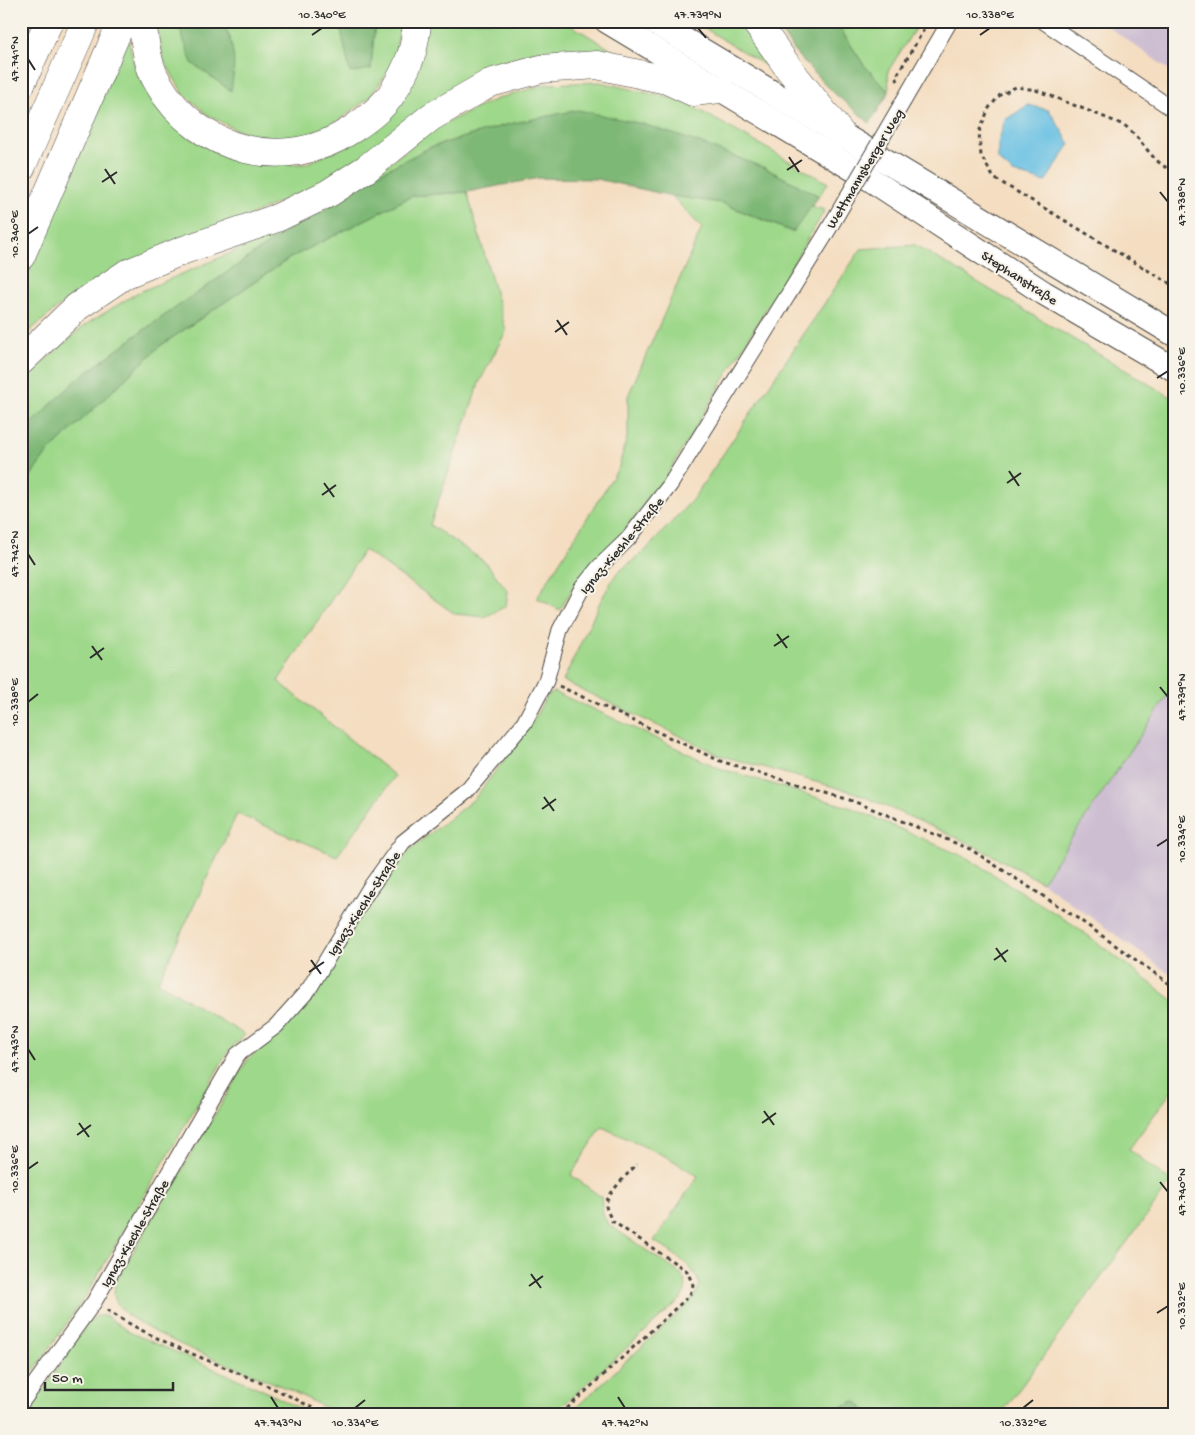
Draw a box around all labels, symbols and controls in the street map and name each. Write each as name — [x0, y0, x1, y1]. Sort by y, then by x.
text: 10.340°E — [297, 9, 346, 23]
text: 47.739°N — [674, 9, 722, 23]
text: 10.338°E — [965, 9, 1014, 23]
text: 47.741°N — [9, 36, 23, 82]
street label: Wettmannsberger Weg — [824, 106, 909, 232]
text: 47.738°N — [1176, 178, 1190, 226]
text: 10.340°E — [9, 210, 23, 259]
street label: Stephanstraße — [977, 248, 1061, 311]
text: 10.336°E — [1176, 347, 1190, 395]
street label: Ignaz-Kiechle-Straße — [577, 494, 669, 599]
text: 47.742°N — [9, 530, 23, 577]
text: 47.739°N — [1176, 673, 1190, 721]
text: 10.338°E — [9, 678, 23, 727]
text: 10.334°E — [1176, 815, 1190, 863]
street label: Ignaz-Kiechle-Straße — [325, 848, 406, 960]
text: 47.743°N — [9, 1025, 23, 1073]
text: 10.336°E — [9, 1145, 23, 1193]
text: 47.740°N — [1176, 1168, 1190, 1216]
street label: Ignaz-Kiechle-Straße — [98, 1177, 174, 1291]
text: 10.332°E — [1176, 1282, 1190, 1330]
scale bar — [45, 1360, 172, 1392]
text: 50 m — [52, 1370, 83, 1388]
text: 47.743°N — [254, 1417, 302, 1431]
text: 10.334°E — [331, 1417, 379, 1431]
text: 47.742°N — [602, 1417, 649, 1431]
text: 10.332°E — [999, 1417, 1047, 1431]

